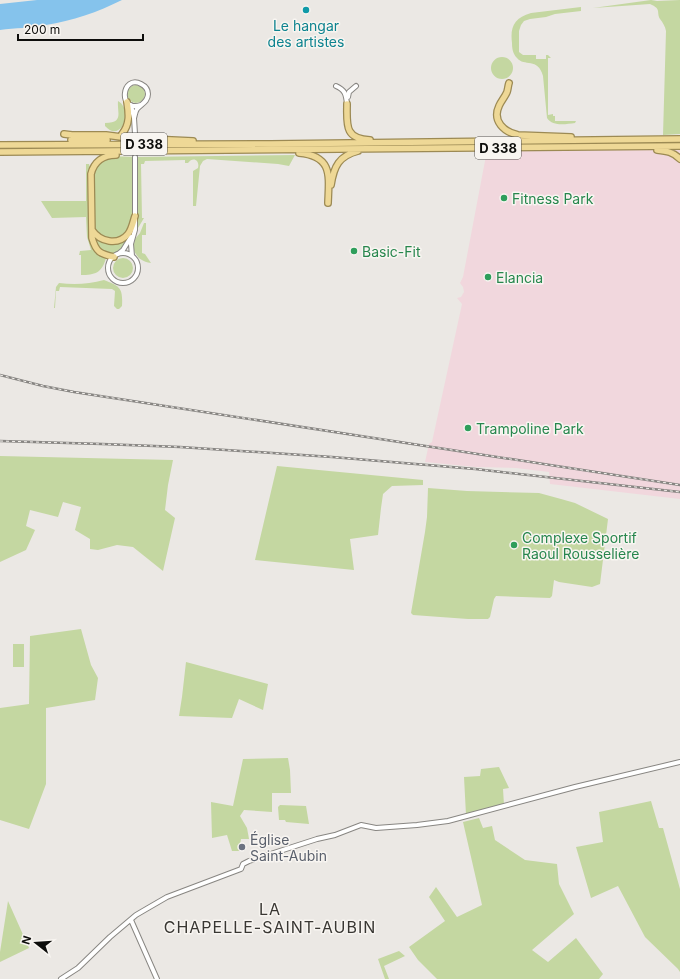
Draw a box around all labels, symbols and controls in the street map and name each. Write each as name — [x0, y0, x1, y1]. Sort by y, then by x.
marker: Le hangar des artistes — [301, 5, 311, 15]
scale bar — [18, 16, 143, 42]
place label: Le hangar des artistes — [268, 17, 344, 50]
text: 200 m — [24, 22, 60, 37]
road number: D 338 — [121, 133, 167, 155]
road number: D 338 — [475, 137, 521, 159]
place label: Fitness Park — [512, 190, 594, 207]
marker: Fitness Park — [499, 193, 509, 203]
place label: Basic-Fit — [362, 243, 421, 260]
marker: Basic-Fit — [349, 246, 359, 256]
place label: Elancia — [496, 269, 543, 286]
marker: Elancia — [483, 272, 493, 282]
place label: Trampoline Park — [476, 420, 584, 437]
marker: Trampoline Park — [463, 423, 473, 433]
place label: Complexe Sportif Raoul Rousselière — [522, 529, 639, 562]
marker: Complexe Sportif Raoul Rousselière — [509, 540, 519, 550]
place label: Église Saint-Aubin — [250, 831, 327, 864]
marker: Église Saint-Aubin — [237, 842, 247, 852]
district label: LA CHAPELLE-SAINT-AUBIN — [164, 899, 376, 937]
north arrow — [16, 923, 56, 963]
text: N — [19, 934, 34, 946]

